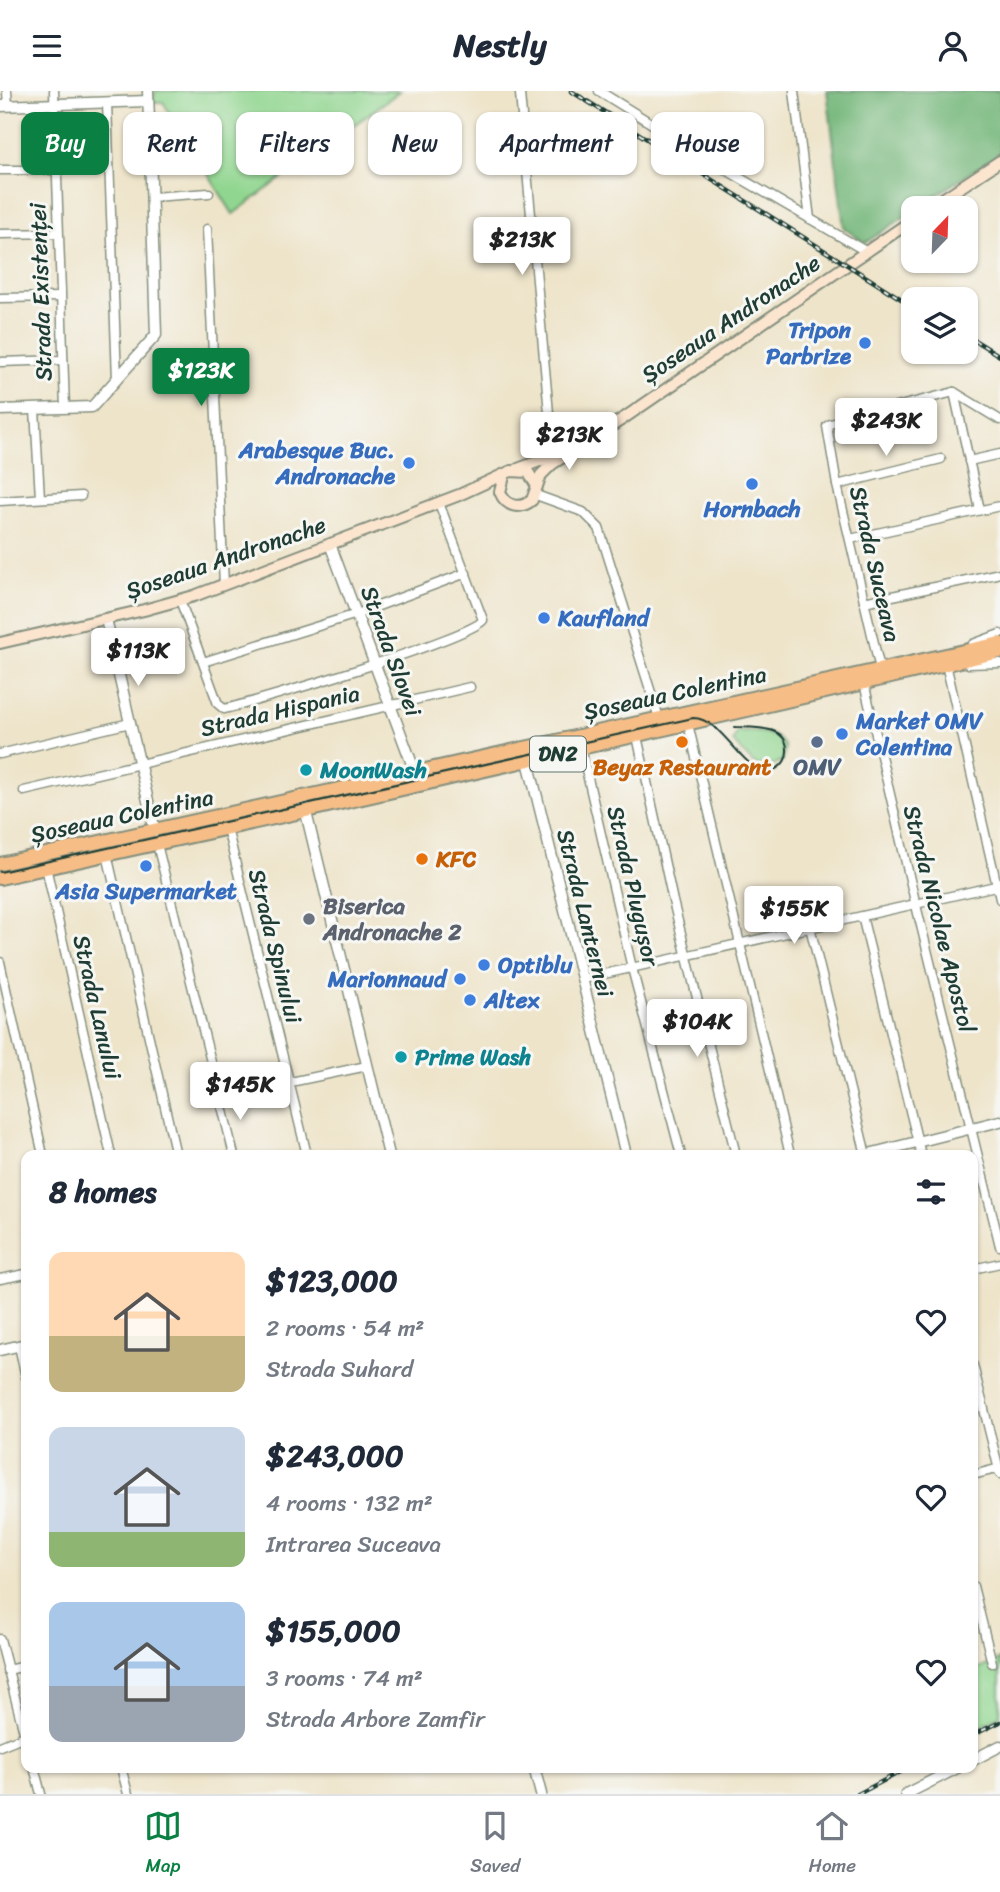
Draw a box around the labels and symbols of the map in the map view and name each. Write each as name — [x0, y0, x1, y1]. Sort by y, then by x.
north arrow — [901, 196, 978, 273]
street label: Strada Existenței — [17, 202, 65, 382]
pin: $213K — [473, 218, 571, 277]
street label: Șoseaua Andronache — [633, 243, 830, 395]
place label: Tripon Parbrize — [766, 310, 852, 377]
marker: Tripon Parbrize — [857, 335, 873, 351]
pin: $123K — [152, 349, 250, 408]
pin: $243K — [837, 399, 935, 458]
pin: $213K — [520, 413, 618, 472]
place label: Arabesque Buc. Andronache — [238, 430, 396, 497]
marker: Arabesque Buc. Andronache — [401, 455, 417, 471]
marker: Hornbach — [744, 476, 760, 492]
street label: Strada Suceava — [837, 482, 913, 647]
place label: Hornbach — [702, 489, 801, 530]
street label: Șoseaua Andronache — [120, 504, 332, 612]
street label: Strada Slovei — [348, 580, 434, 723]
place label: Kaufland — [557, 598, 651, 639]
marker: Kaufland — [536, 610, 552, 626]
pin: $113K — [89, 629, 187, 688]
street label: Șoseaua Colentina — [580, 654, 771, 732]
street label: Strada Hispania — [196, 673, 364, 749]
place label: Market OMV Colentina — [855, 701, 984, 768]
marker: Market OMV Colentina — [834, 726, 850, 742]
marker: Beyaz Restaurant — [674, 734, 690, 750]
marker: OMV — [809, 734, 825, 750]
road number: DN2 — [530, 737, 586, 771]
place label: Beyaz Restaurant — [593, 747, 771, 788]
place label: OMV — [793, 747, 842, 788]
place label: MoonWash — [319, 750, 427, 791]
marker: MoonWash — [298, 762, 314, 778]
street label: Șoseaua Colentina — [27, 777, 218, 855]
street label: Strada Nicolae Apostol — [891, 801, 987, 1038]
street label: Strada Plugușor — [595, 802, 672, 972]
street label: Strada Lanternei — [544, 825, 626, 1002]
place label: KFC — [435, 839, 477, 880]
marker: KFC — [414, 851, 430, 867]
marker: Asia Supermarket — [138, 858, 154, 874]
street label: Strada Spinului — [236, 864, 314, 1028]
place label: Asia Supermarket — [54, 871, 237, 912]
place label: Biserica Andronache 2 — [322, 886, 462, 953]
pin: $155K — [745, 887, 843, 946]
marker: Biserica Andronache 2 — [301, 911, 317, 927]
street label: Strada Lanului — [60, 931, 134, 1084]
place label: Optiblu — [498, 945, 573, 986]
marker: Optiblu — [476, 957, 492, 973]
place label: Marionnaud — [327, 959, 448, 1000]
marker: Marionnaud — [452, 971, 468, 987]
place label: Altex — [483, 980, 541, 1021]
marker: Altex — [462, 992, 478, 1008]
pin: $104K — [648, 999, 746, 1059]
place label: Prime Wash — [415, 1037, 531, 1078]
marker: Prime Wash — [393, 1049, 409, 1065]
pin: $145K — [191, 1063, 289, 1122]

